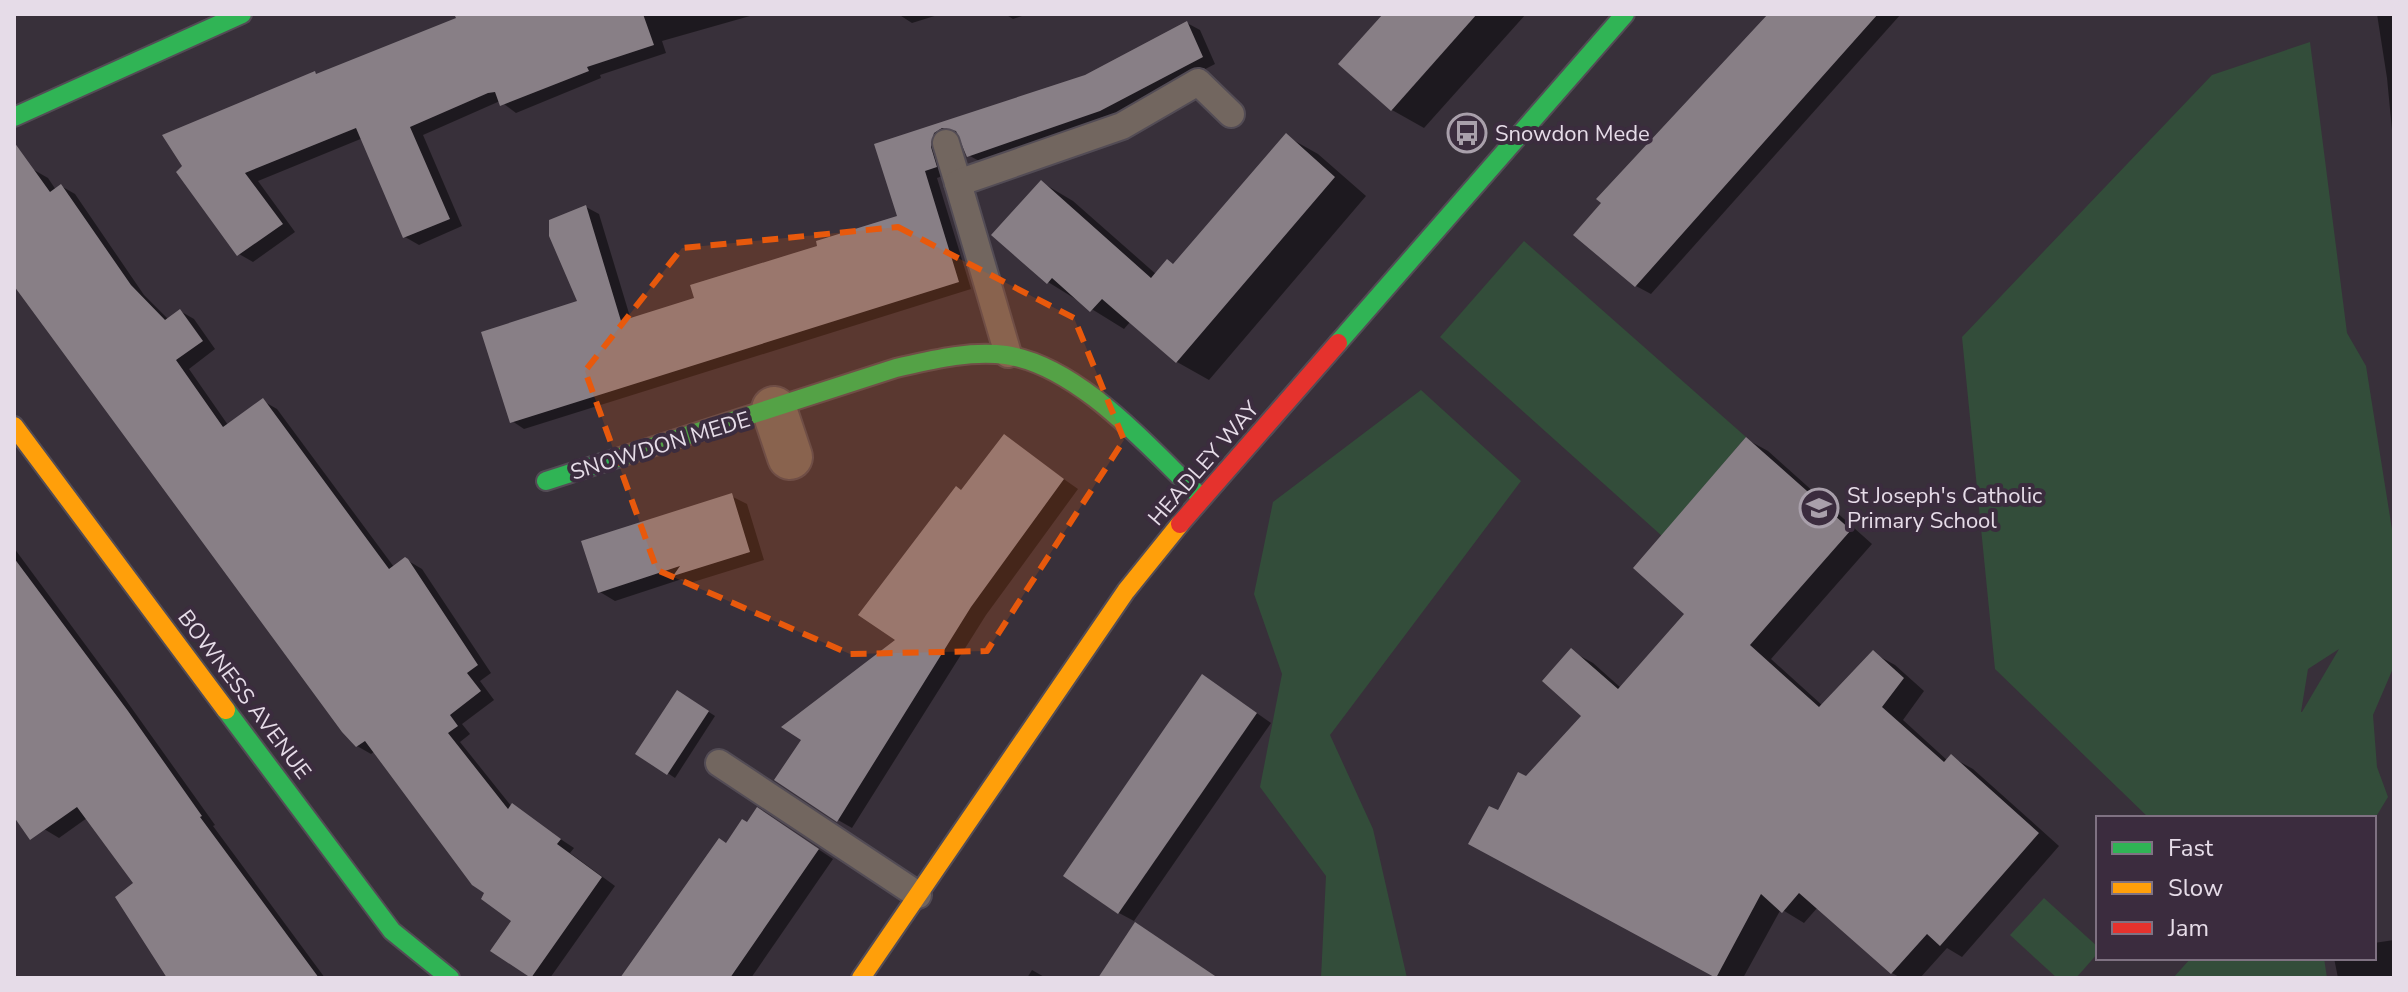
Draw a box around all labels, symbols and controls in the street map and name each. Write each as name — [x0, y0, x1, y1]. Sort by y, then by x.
bus stop icon: Snowdon Mede — [1446, 112, 1488, 154]
place label: Snowdon Mede — [1495, 119, 1650, 149]
street label: HEADLEY WAY — [1141, 394, 1267, 532]
street label: SNOWDON MEDE — [567, 404, 754, 488]
place label: St Joseph's Catholic Primary School — [1847, 481, 2042, 536]
school or university icon: St Joseph's Catholic Primary School — [1798, 487, 1840, 529]
street label: BOWNESS AVENUE — [170, 604, 318, 786]
legend — [2096, 816, 2376, 960]
text: Fast — [2168, 832, 2214, 864]
text: Slow — [2168, 872, 2223, 904]
text: Jam — [2167, 912, 2209, 944]

